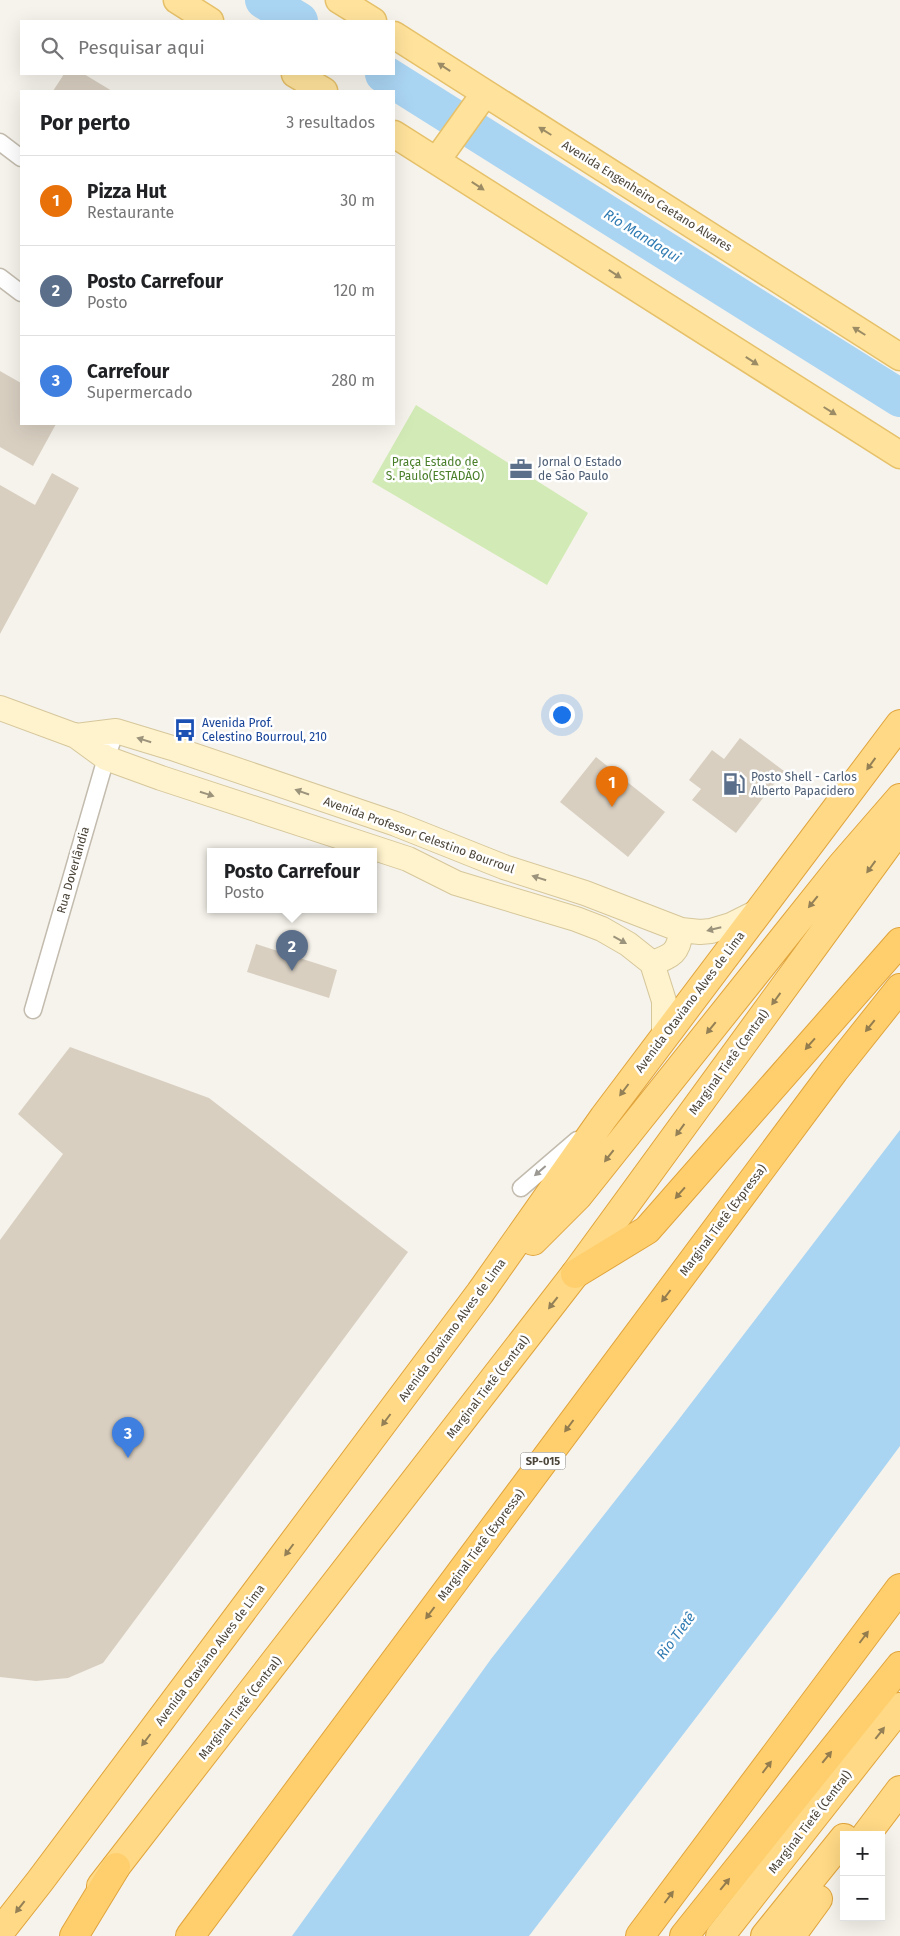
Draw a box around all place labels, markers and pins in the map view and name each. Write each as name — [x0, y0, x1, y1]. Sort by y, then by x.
place label: Jornal O Estado de São Paulo — [538, 455, 622, 483]
office icon: Jornal O Estado de São Paulo — [508, 456, 534, 482]
place label: Avenida Prof. Celestino Bourroul, 210 — [202, 716, 327, 744]
bus stop icon: Avenida Prof. Celestino Bourroul, 210 — [172, 717, 198, 743]
pin: 1 — [596, 766, 628, 807]
place label: Posto Shell - Carlos Alberto Papacidero — [751, 770, 857, 798]
fuel station icon: Posto Shell - Carlos Alberto Papacidero — [721, 771, 747, 797]
pin: 2 — [276, 930, 308, 971]
pin: 3 — [112, 1417, 144, 1458]

